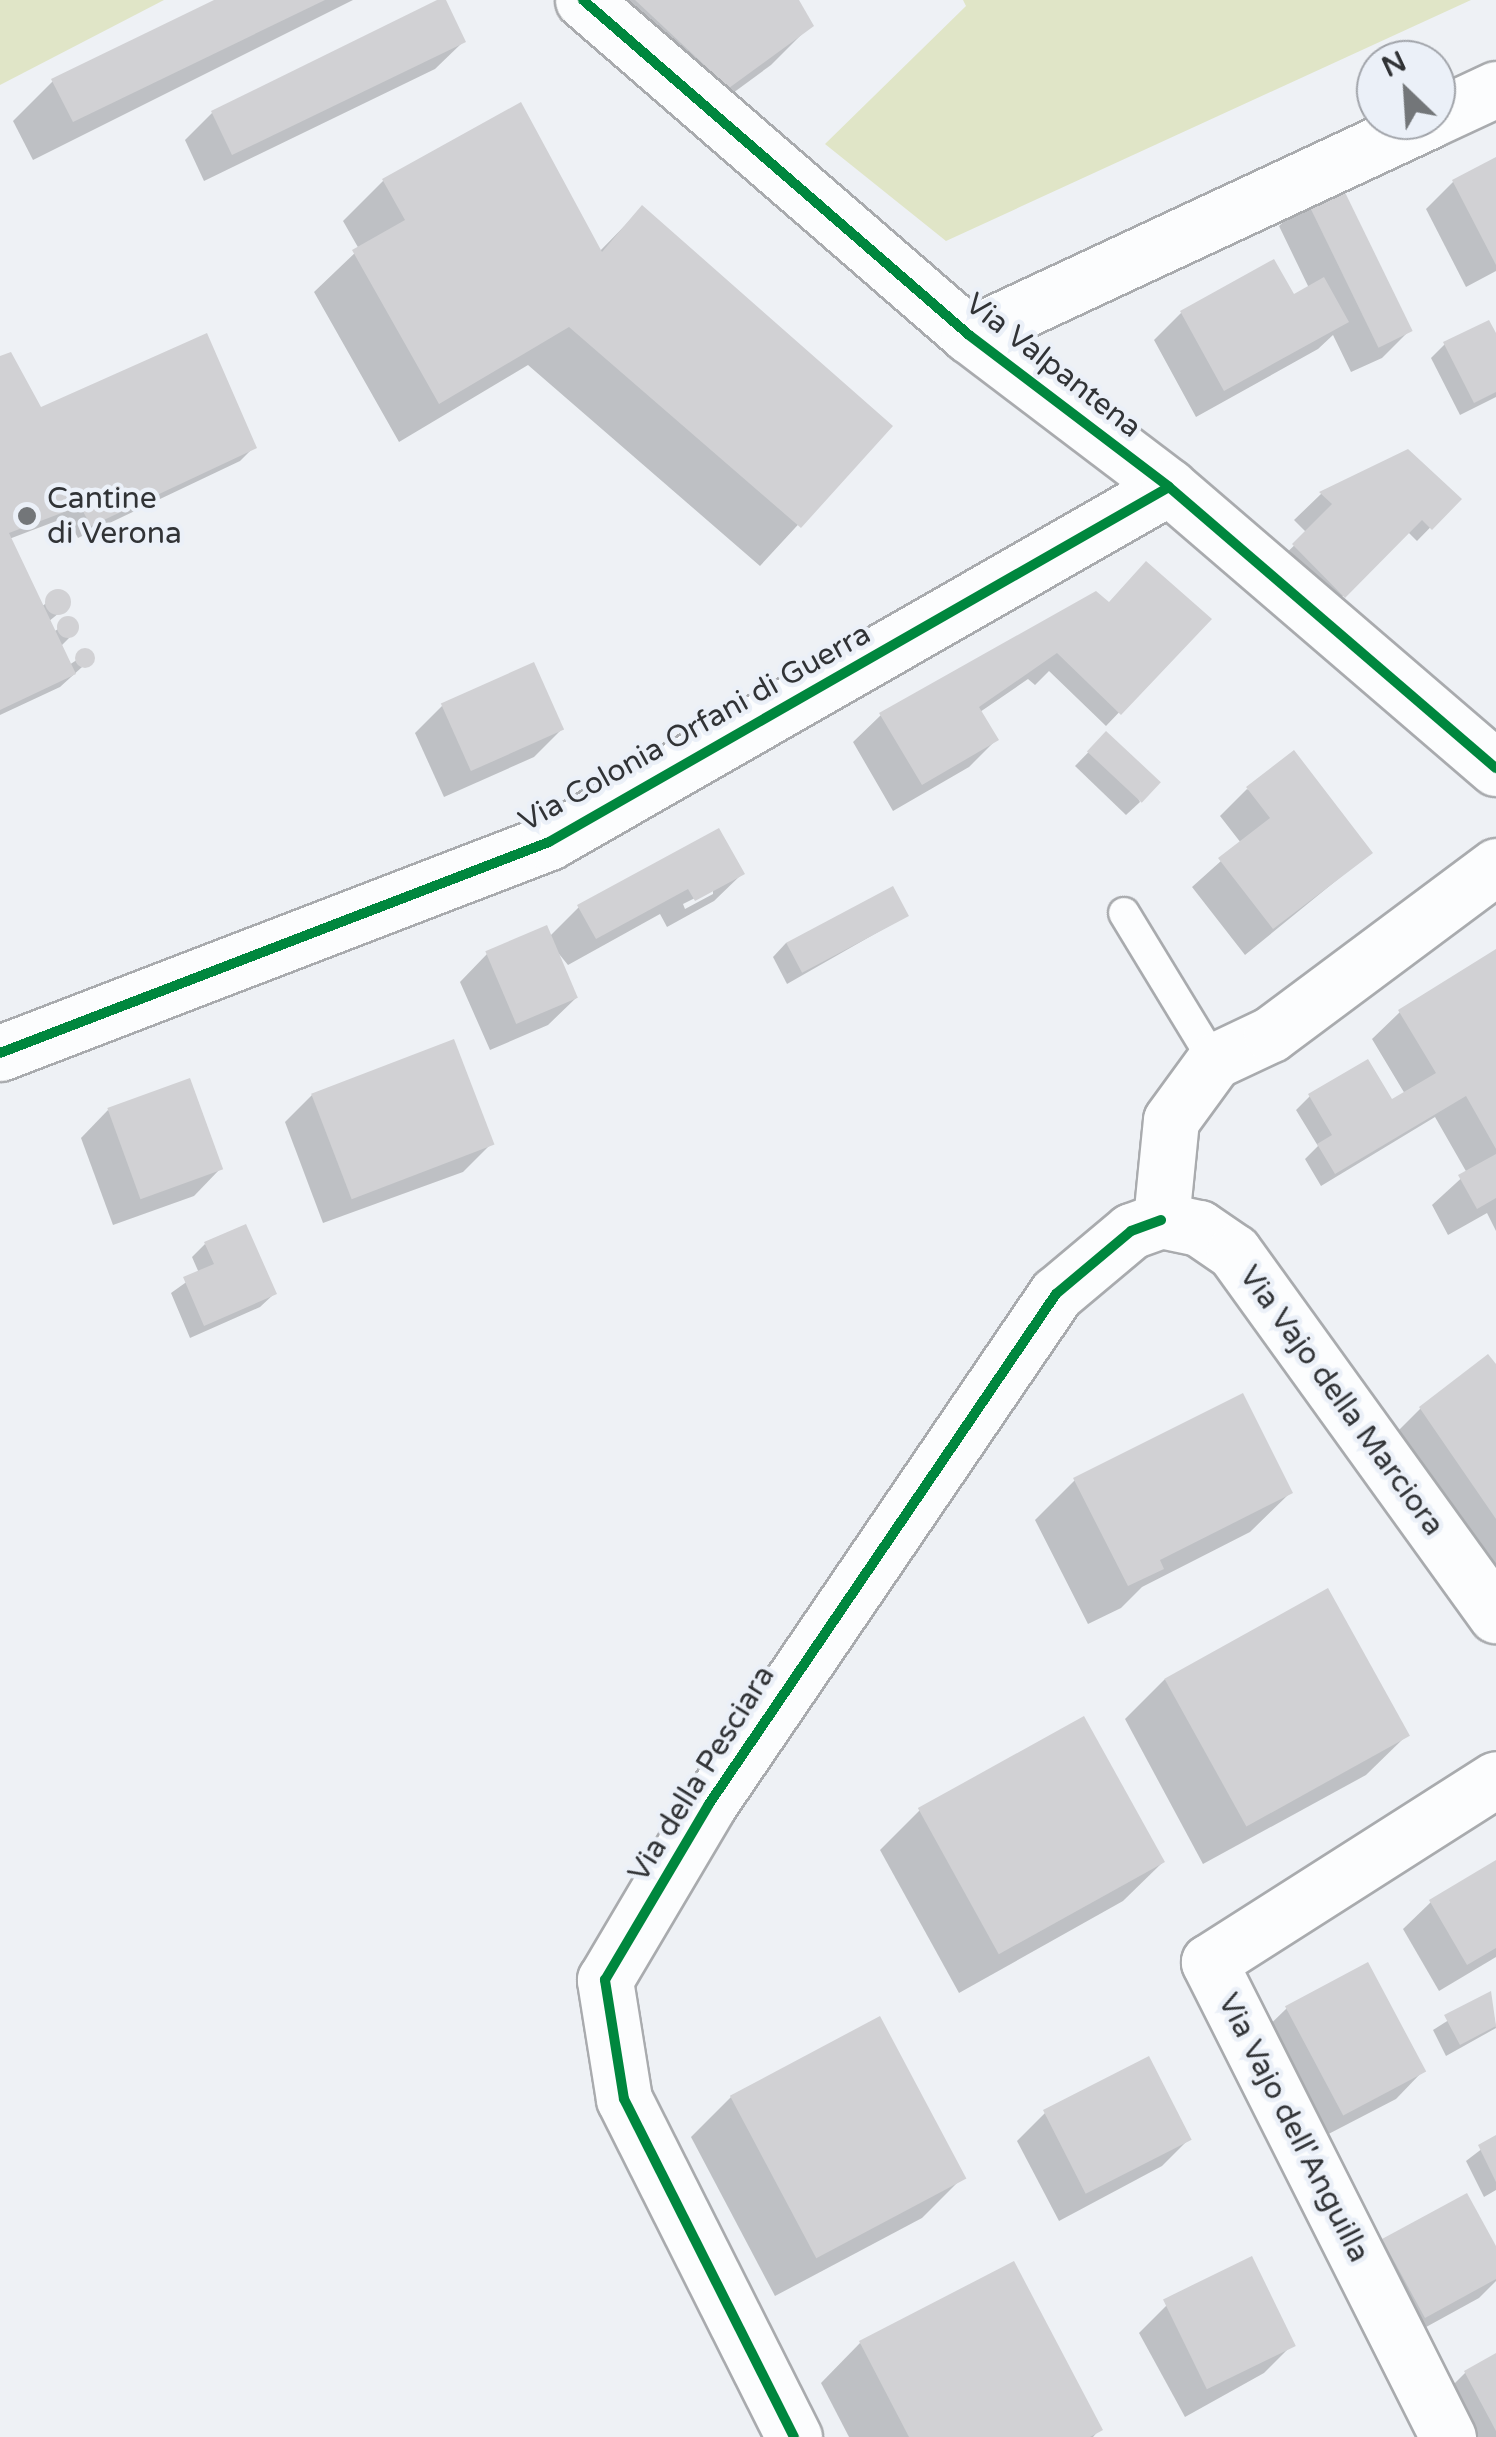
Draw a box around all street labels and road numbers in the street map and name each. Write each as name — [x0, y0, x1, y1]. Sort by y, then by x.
street label: Via Valpantena — [958, 286, 1148, 446]
street label: Via Colonia Orfani di Guerra — [513, 616, 877, 840]
street label: Via Vajo della Marciora — [1231, 1259, 1451, 1543]
street label: Via della Pesciara — [621, 1659, 783, 1889]
street label: Via Vajo dell'Anguilla — [1210, 1988, 1376, 2268]

